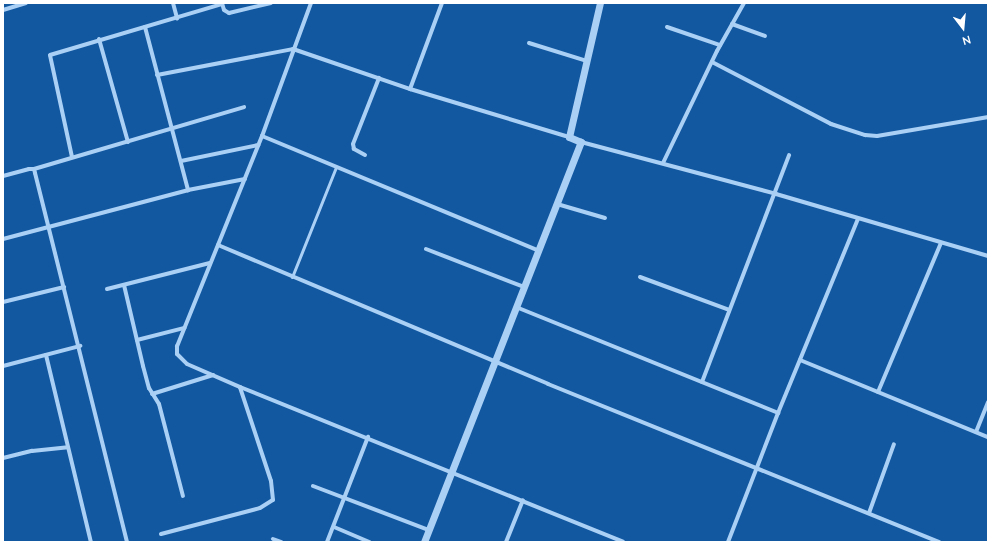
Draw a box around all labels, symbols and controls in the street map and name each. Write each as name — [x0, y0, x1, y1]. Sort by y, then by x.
north arrow — [943, 8, 983, 48]
text: N — [960, 32, 972, 48]

